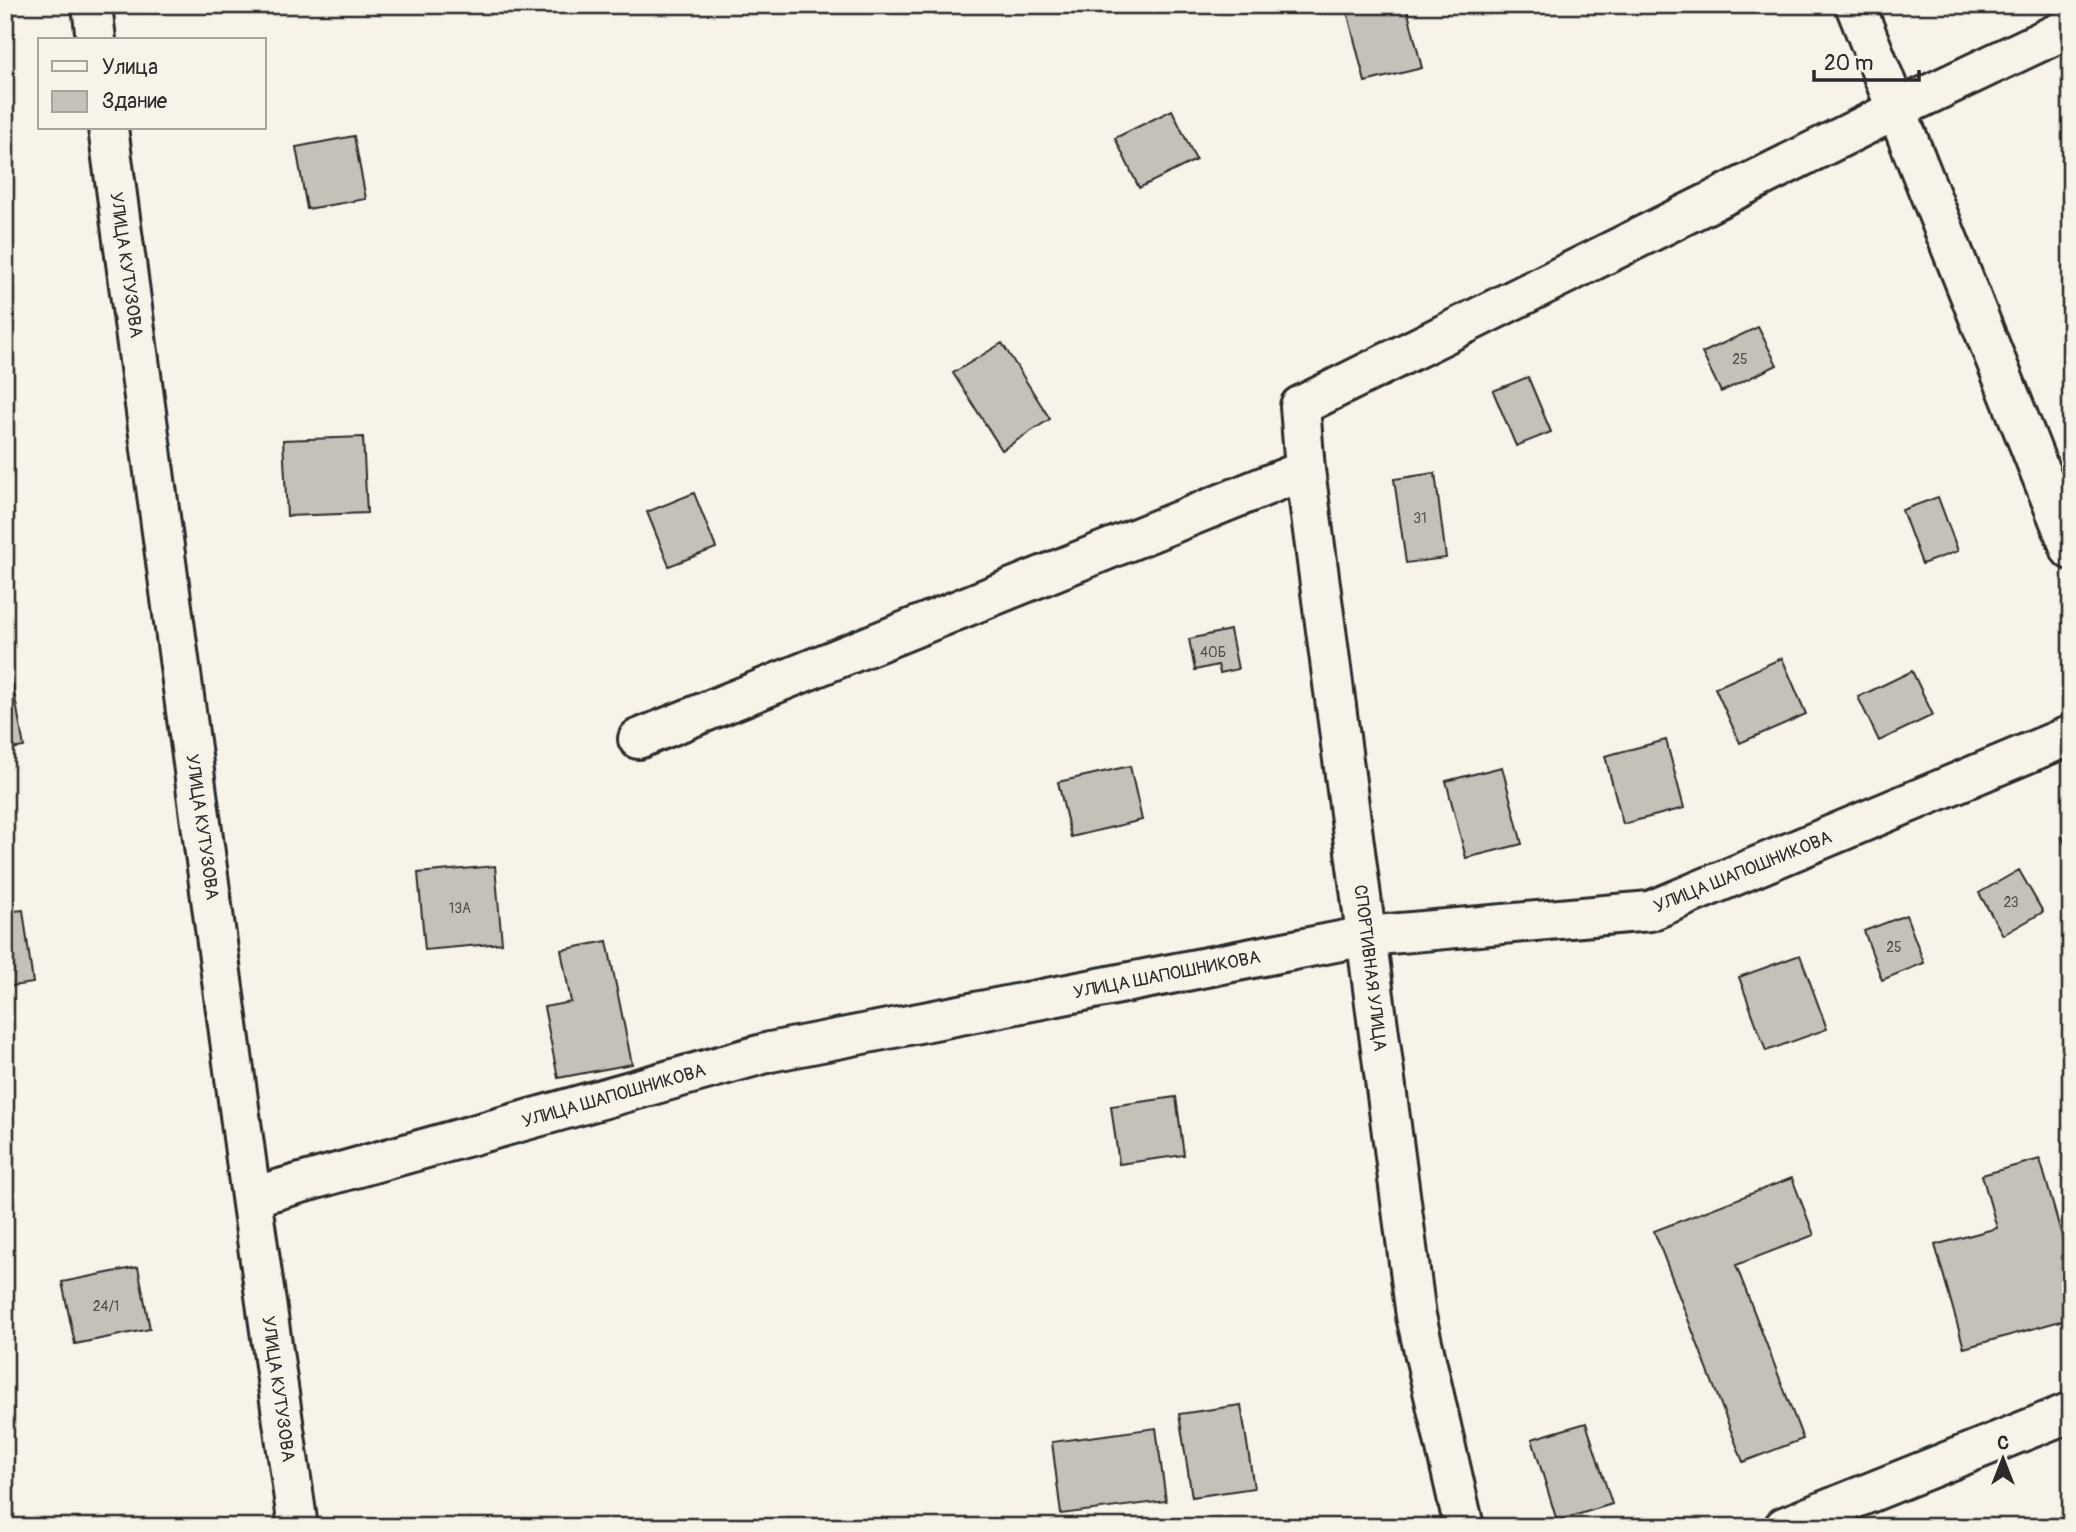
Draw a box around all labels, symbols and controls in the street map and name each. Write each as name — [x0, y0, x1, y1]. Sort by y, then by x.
legend — [38, 38, 266, 130]
scale bar — [1814, 38, 1918, 82]
text: 20 m — [1824, 50, 1873, 77]
text: Улица — [102, 54, 158, 81]
text: Здание — [102, 88, 168, 115]
street label: УЛИЦА КУТУЗОВА — [104, 191, 148, 340]
house number: 25 — [1732, 351, 1748, 368]
house number: 31 — [1413, 510, 1427, 527]
house number: 40Б — [1200, 644, 1226, 661]
street label: УЛИЦА КУТУЗОВА — [180, 753, 224, 902]
street label: УЛИЦА ШАПОШНИКОВА — [1651, 826, 1836, 918]
street label: СПОРТИВНАЯ УЛИЦА — [1348, 883, 1392, 1053]
house number: 23 — [2003, 894, 2019, 911]
house number: 13А — [449, 900, 471, 917]
house number: 25 — [1886, 939, 1902, 956]
street label: УЛИЦА ШАПОШНИКОВА — [1072, 946, 1263, 1004]
street label: УЛИЦА ШАПОШНИКОВА — [520, 1059, 709, 1133]
house number: 24/1 — [93, 1298, 119, 1315]
street label: УЛИЦА КУТУЗОВА — [256, 1315, 300, 1464]
north arrow — [1968, 1424, 2038, 1494]
text: С — [1997, 1431, 2009, 1455]

